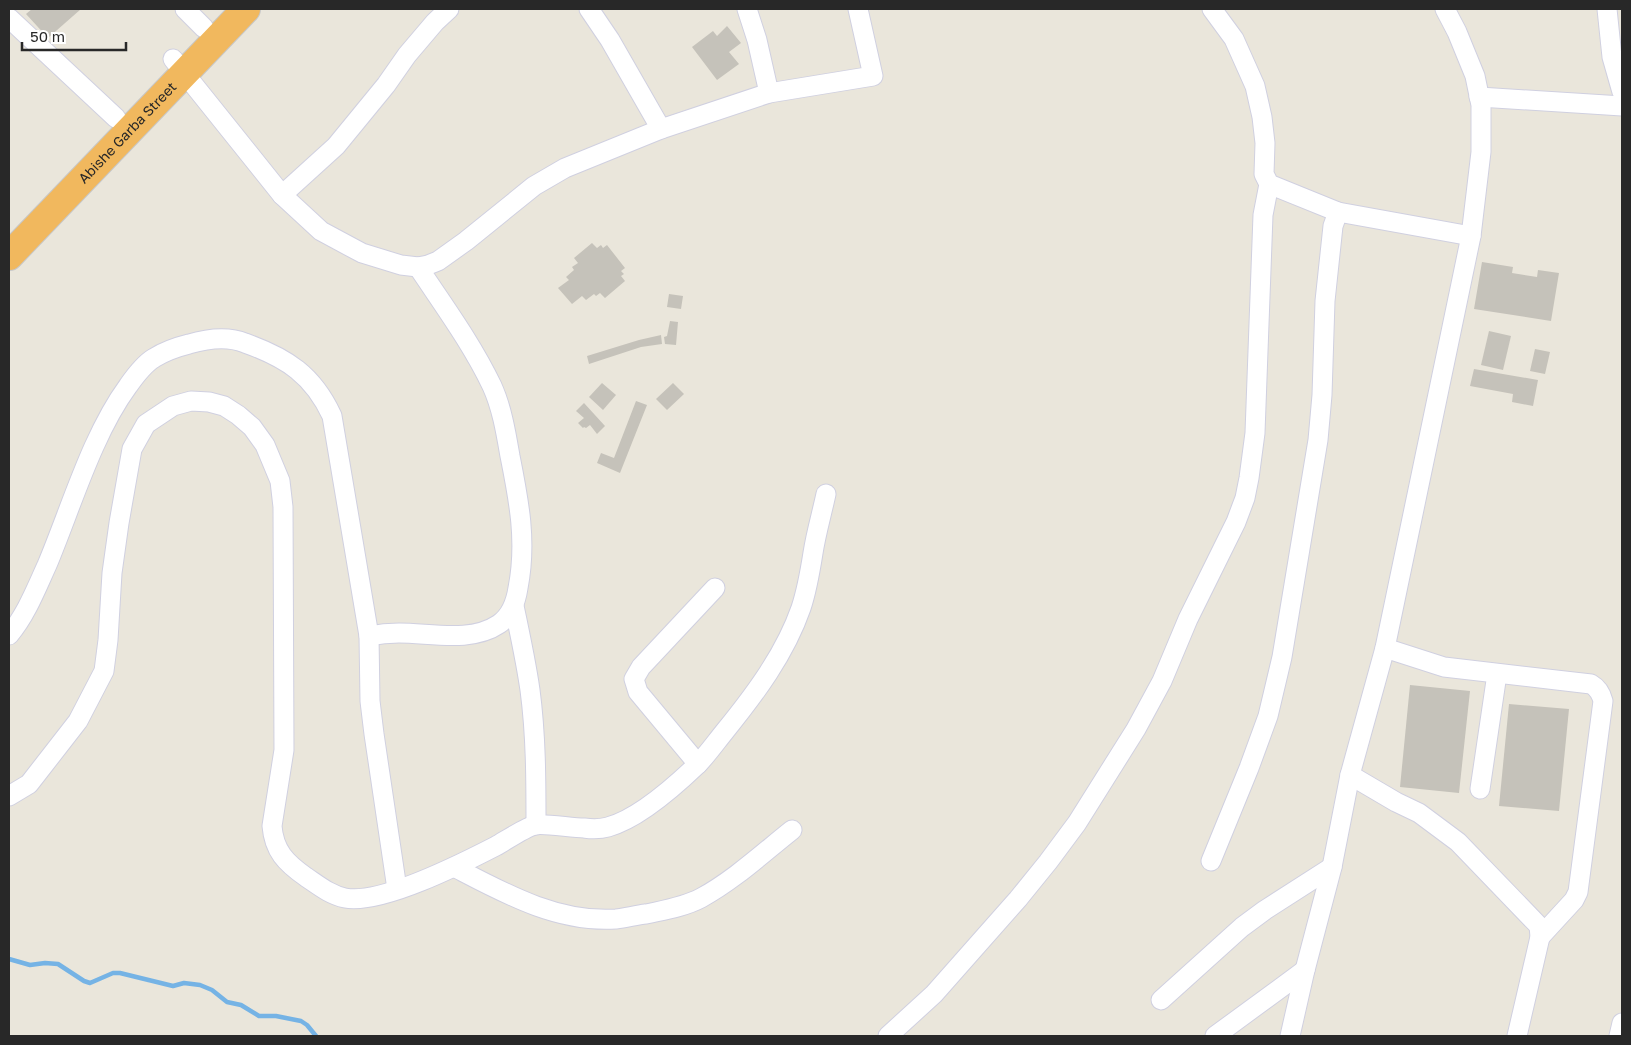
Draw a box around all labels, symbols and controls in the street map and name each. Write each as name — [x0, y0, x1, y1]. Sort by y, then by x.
scale bar — [22, 20, 126, 52]
text: 50 m — [30, 27, 65, 45]
street label: Abishe Garba Street — [74, 78, 180, 187]

